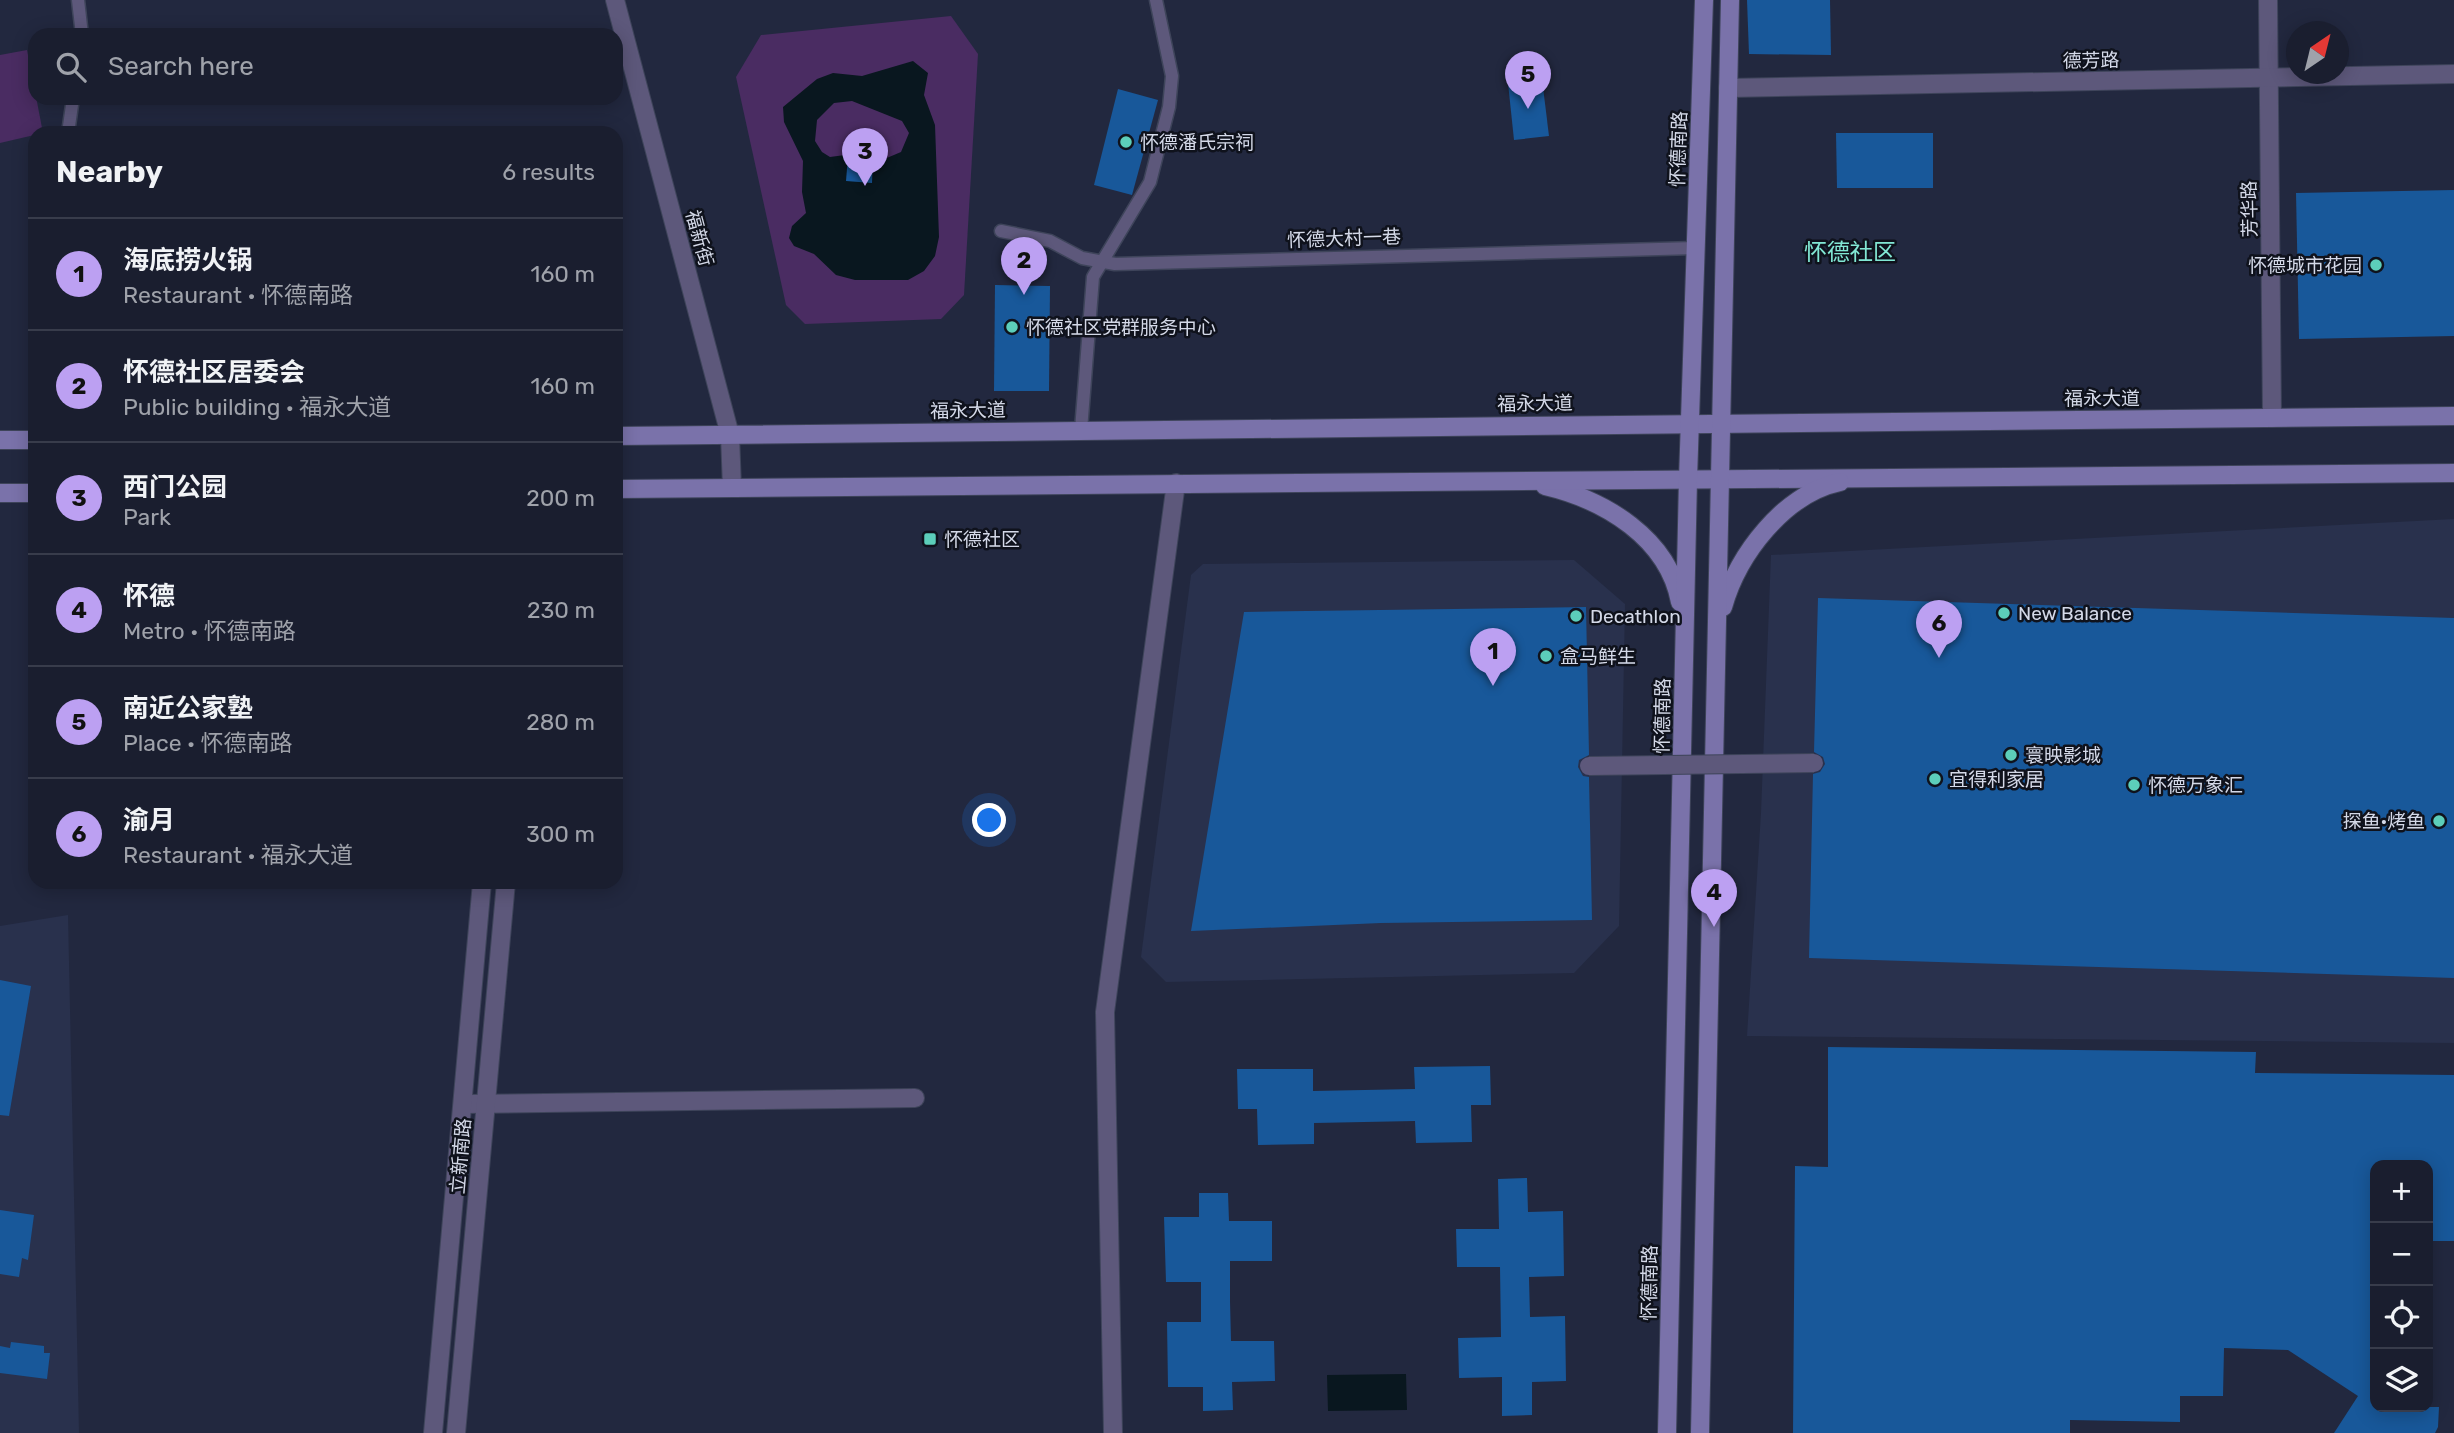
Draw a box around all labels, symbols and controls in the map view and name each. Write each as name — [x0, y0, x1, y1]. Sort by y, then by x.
north arrow — [2286, 21, 2349, 84]
search box — [28, 28, 623, 105]
icon: search — [52, 48, 90, 86]
street label: 德芳路 — [2062, 49, 2120, 72]
text: Search here — [108, 51, 254, 82]
pin: 5 — [1505, 51, 1551, 109]
street label: 怀德南路 — [1666, 111, 1691, 187]
pin: 3 — [842, 128, 888, 186]
place label: 怀德潘氏宗祠 — [1140, 131, 1254, 154]
marker: 怀德潘氏宗祠 — [1118, 134, 1134, 150]
text: Nearby — [56, 154, 163, 190]
text: 6 results — [502, 158, 595, 186]
street label: 芳华路 — [2238, 180, 2261, 238]
street label: 福新街 — [681, 208, 718, 269]
street label: 怀德大村一巷 — [1287, 225, 1401, 252]
pin: 2 — [1001, 237, 1047, 295]
district label: 怀德社区 — [1804, 238, 1896, 266]
text: 海底捞火锅 — [123, 245, 253, 276]
place label: 怀德城市花园 — [2248, 254, 2362, 277]
marker: 怀德城市花园 — [2368, 257, 2384, 273]
text: 1 — [73, 260, 85, 288]
text: 160 m — [531, 260, 595, 288]
text: Restaurant · 怀德南路 — [123, 281, 353, 309]
place label: 怀德社区党群服务中心 — [1026, 316, 1216, 339]
marker: 怀德社区党群服务中心 — [1004, 319, 1020, 335]
text: 怀德社区居委会 — [123, 357, 305, 388]
text: 2 — [72, 372, 86, 400]
text: 160 m — [531, 372, 595, 400]
street label: 福永大道 — [2064, 387, 2140, 410]
street label: 福永大道 — [1497, 391, 1573, 416]
text: Public building · 福永大道 — [123, 393, 391, 421]
street label: 福永大道 — [930, 398, 1006, 423]
text: 西门公园 — [123, 472, 227, 503]
text: 3 — [71, 484, 87, 512]
text: 200 m — [526, 484, 595, 512]
text: Park — [123, 503, 171, 531]
place label: 怀德社区 — [944, 528, 1020, 551]
marker: 怀德社区 — [922, 531, 938, 547]
text: 怀德 — [123, 581, 175, 612]
text: 4 — [71, 596, 87, 624]
text: 230 m — [527, 596, 595, 624]
pin: 6 — [1916, 600, 1962, 658]
place label: New Balance — [2018, 602, 2132, 625]
place label: Decathlon — [1590, 605, 1681, 628]
marker: New Balance — [1996, 605, 2012, 621]
marker: Decathlon — [1568, 608, 1584, 624]
text: Metro · 怀德南路 — [123, 617, 296, 645]
pin: 1 — [1470, 628, 1516, 686]
place label: 盒马鲜生 — [1560, 645, 1636, 668]
marker: 盒马鲜生 — [1538, 648, 1554, 664]
street label: 怀德南路 — [1650, 678, 1675, 754]
text: 南近公家塾 — [123, 693, 253, 724]
text: 5 — [72, 708, 86, 736]
text: 280 m — [526, 708, 595, 736]
text: Place · 怀德南路 — [123, 729, 293, 757]
place label: 寰映影城 — [2025, 744, 2101, 767]
marker: 寰映影城 — [2003, 747, 2019, 763]
place label: 宜得利家居 — [1949, 768, 2044, 791]
marker: 宜得利家居 — [1927, 771, 1943, 787]
place label: 怀德万象汇 — [2148, 774, 2243, 797]
marker: 怀德万象汇 — [2126, 777, 2142, 793]
your location — [972, 803, 1006, 837]
text: 渝月 — [123, 805, 175, 836]
place label: 探鱼·烤鱼 — [2343, 810, 2425, 833]
marker: 探鱼·烤鱼 — [2431, 813, 2447, 829]
text: 6 — [72, 820, 86, 848]
text: 300 m — [526, 820, 595, 848]
text: Restaurant · 福永大道 — [123, 841, 353, 869]
pin: 4 — [1691, 869, 1737, 927]
street label: 立新南路 — [446, 1117, 475, 1195]
map controls — [2370, 1160, 2433, 1412]
button: + — [2370, 1160, 2433, 1223]
button: − — [2370, 1223, 2433, 1286]
street label: 怀德南路 — [1637, 1245, 1662, 1321]
button: locate — [2370, 1286, 2433, 1349]
button: layers — [2370, 1349, 2433, 1412]

